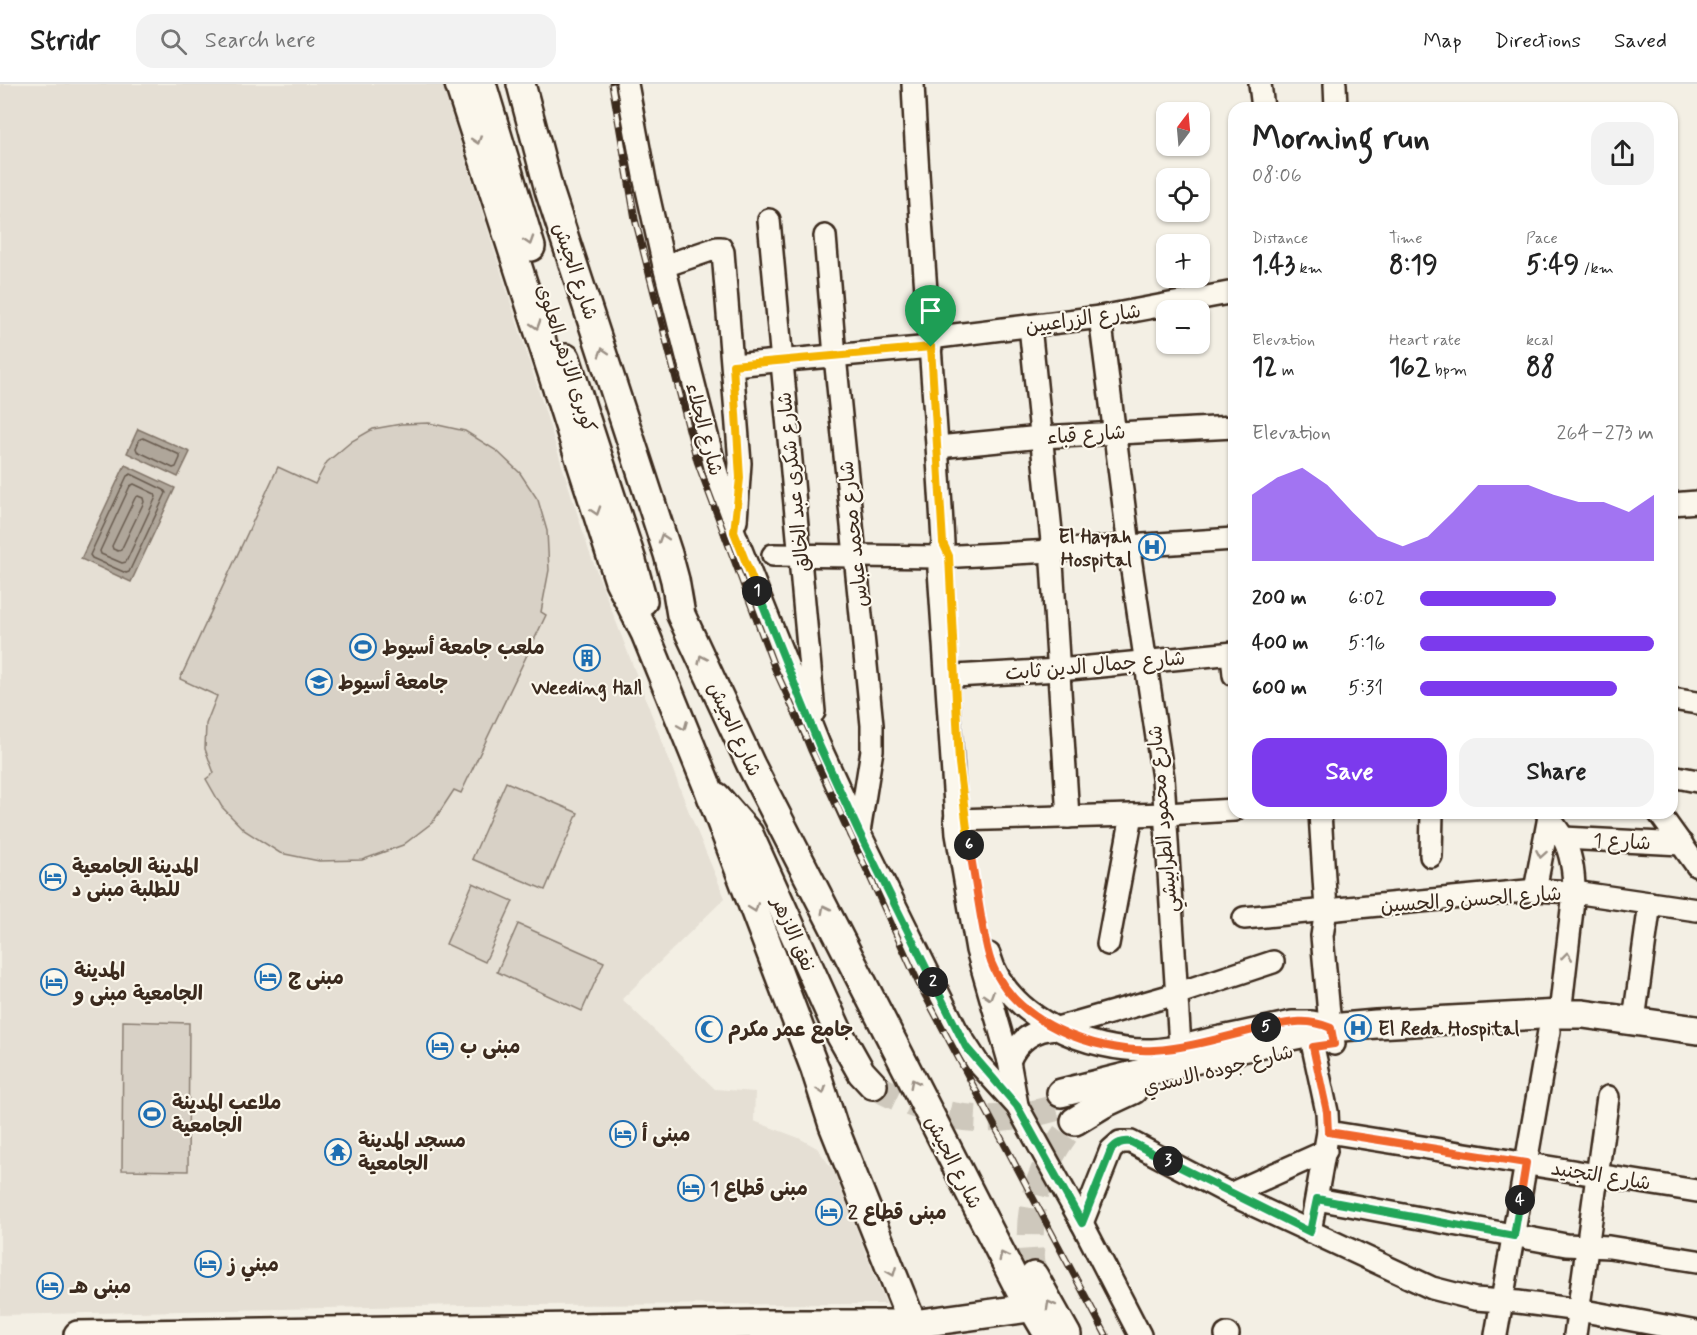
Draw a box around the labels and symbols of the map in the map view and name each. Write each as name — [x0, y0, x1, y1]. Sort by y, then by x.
north arrow — [1156, 102, 1210, 156]
one-way arrow — [470, 134, 482, 145]
street label: شارع الجيش — [545, 219, 604, 324]
one-way arrow — [521, 235, 534, 246]
street label: كوبرى الازهر العلوى — [529, 281, 602, 436]
pin — [905, 285, 956, 347]
street label: شارع الزراعيين — [1024, 298, 1143, 341]
one-way arrow — [529, 319, 542, 330]
one-way arrow — [598, 347, 610, 358]
street label: شارع الجلاء — [678, 380, 729, 479]
street label: شارع شكرى عبد الخالق — [772, 390, 817, 573]
street label: شارع قباء — [1046, 419, 1127, 452]
street label: شارع محمد عباس — [833, 459, 876, 608]
one-way arrow — [589, 505, 601, 516]
place label: El Hayah Hospital — [1058, 524, 1132, 574]
hospital icon: El Hayah Hospital — [1137, 532, 1167, 562]
one-way arrow — [658, 533, 670, 544]
pin: 1 — [742, 576, 772, 606]
sports icon: ملعب جامعة أسيوط — [348, 632, 378, 662]
place label: ملعب جامعة أسيوط — [382, 635, 545, 662]
building icon: Weeding Hall — [572, 643, 602, 673]
street label: شارع جمال الدين ثابت — [1004, 645, 1186, 688]
one-way arrow — [697, 654, 709, 665]
school or university icon: جامعة أسيوط — [304, 667, 334, 697]
place label: جامعة أسيوط — [338, 670, 448, 697]
place label: Weeding Hall — [531, 675, 642, 702]
street label: شارع الجيش — [700, 678, 767, 781]
one-way arrow — [676, 720, 688, 731]
street label: شارع محمود الطرابيشي — [1142, 724, 1188, 914]
street label: شارع 1 — [1592, 828, 1651, 857]
pin: 6 — [954, 830, 984, 860]
one-way arrow — [1535, 848, 1548, 858]
place label: المدينة الجامعية للطلبة مبنى د — [72, 854, 199, 904]
hotel icon: المدينة الجامعية للطلبة مبنى د — [38, 862, 68, 892]
street label: شارع الحسن و الحسين — [1380, 881, 1563, 920]
street label: نفق الازهر — [763, 891, 821, 976]
one-way arrow — [746, 902, 759, 913]
one-way arrow — [821, 905, 832, 916]
one-way arrow — [1560, 951, 1573, 960]
place label: المدينة الجامعية مبنى و — [72, 958, 203, 1008]
hotel icon: مبنى ج — [253, 962, 283, 992]
place label: مبنى ج — [288, 965, 344, 992]
hotel icon: المدينة الجامعية مبنى و — [39, 967, 69, 997]
pin: 2 — [918, 967, 948, 997]
one-way arrow — [982, 990, 994, 1001]
pin: 5 — [1251, 1012, 1281, 1042]
hospital icon: El Reda Hospital — [1343, 1013, 1373, 1043]
mosque icon: جامع عمر مكرم — [694, 1014, 724, 1044]
place label: El Reda Hospital — [1378, 1016, 1520, 1043]
place label: جامع عمر مكرم — [728, 1017, 853, 1044]
hotel icon: مبنى ب — [425, 1031, 455, 1061]
place label: مبنى ب — [460, 1034, 520, 1061]
street label: شارع جوده الاسدي — [1140, 1039, 1297, 1102]
one-way arrow — [909, 1078, 921, 1089]
one-way arrow — [815, 1084, 827, 1095]
place label: ملاعب المدينة الجامعية — [172, 1090, 281, 1140]
sports icon: ملاعب المدينة الجامعية — [137, 1099, 167, 1129]
street label: شارع الجيش — [918, 1111, 988, 1214]
hotel icon: مبنى أ — [608, 1119, 638, 1149]
place label: مبنى أ — [642, 1122, 690, 1149]
place label: مسجد المدينة الجامعية — [358, 1128, 466, 1178]
temple icon: مسجد المدينة الجامعية — [323, 1137, 353, 1167]
pin: 3 — [1153, 1146, 1183, 1176]
street label: شارع التجنيد — [1549, 1155, 1653, 1198]
hotel icon: مبنى قطاع 1 — [676, 1173, 706, 1203]
place label: مبنى قطاع 1 — [710, 1176, 808, 1203]
pin: 4 — [1505, 1185, 1535, 1215]
hotel icon: مبنى قطاع 2 — [814, 1197, 844, 1227]
place label: مبنى قطاع 2 — [848, 1200, 947, 1227]
hotel icon: مبني ز — [193, 1249, 223, 1279]
place label: مبني ز — [226, 1252, 279, 1282]
one-way arrow — [998, 1252, 1010, 1263]
one-way arrow — [885, 1266, 897, 1277]
hotel icon: مبنى هـ — [35, 1271, 65, 1301]
place label: مبنى هـ — [69, 1274, 131, 1301]
one-way arrow — [1046, 1301, 1057, 1312]

